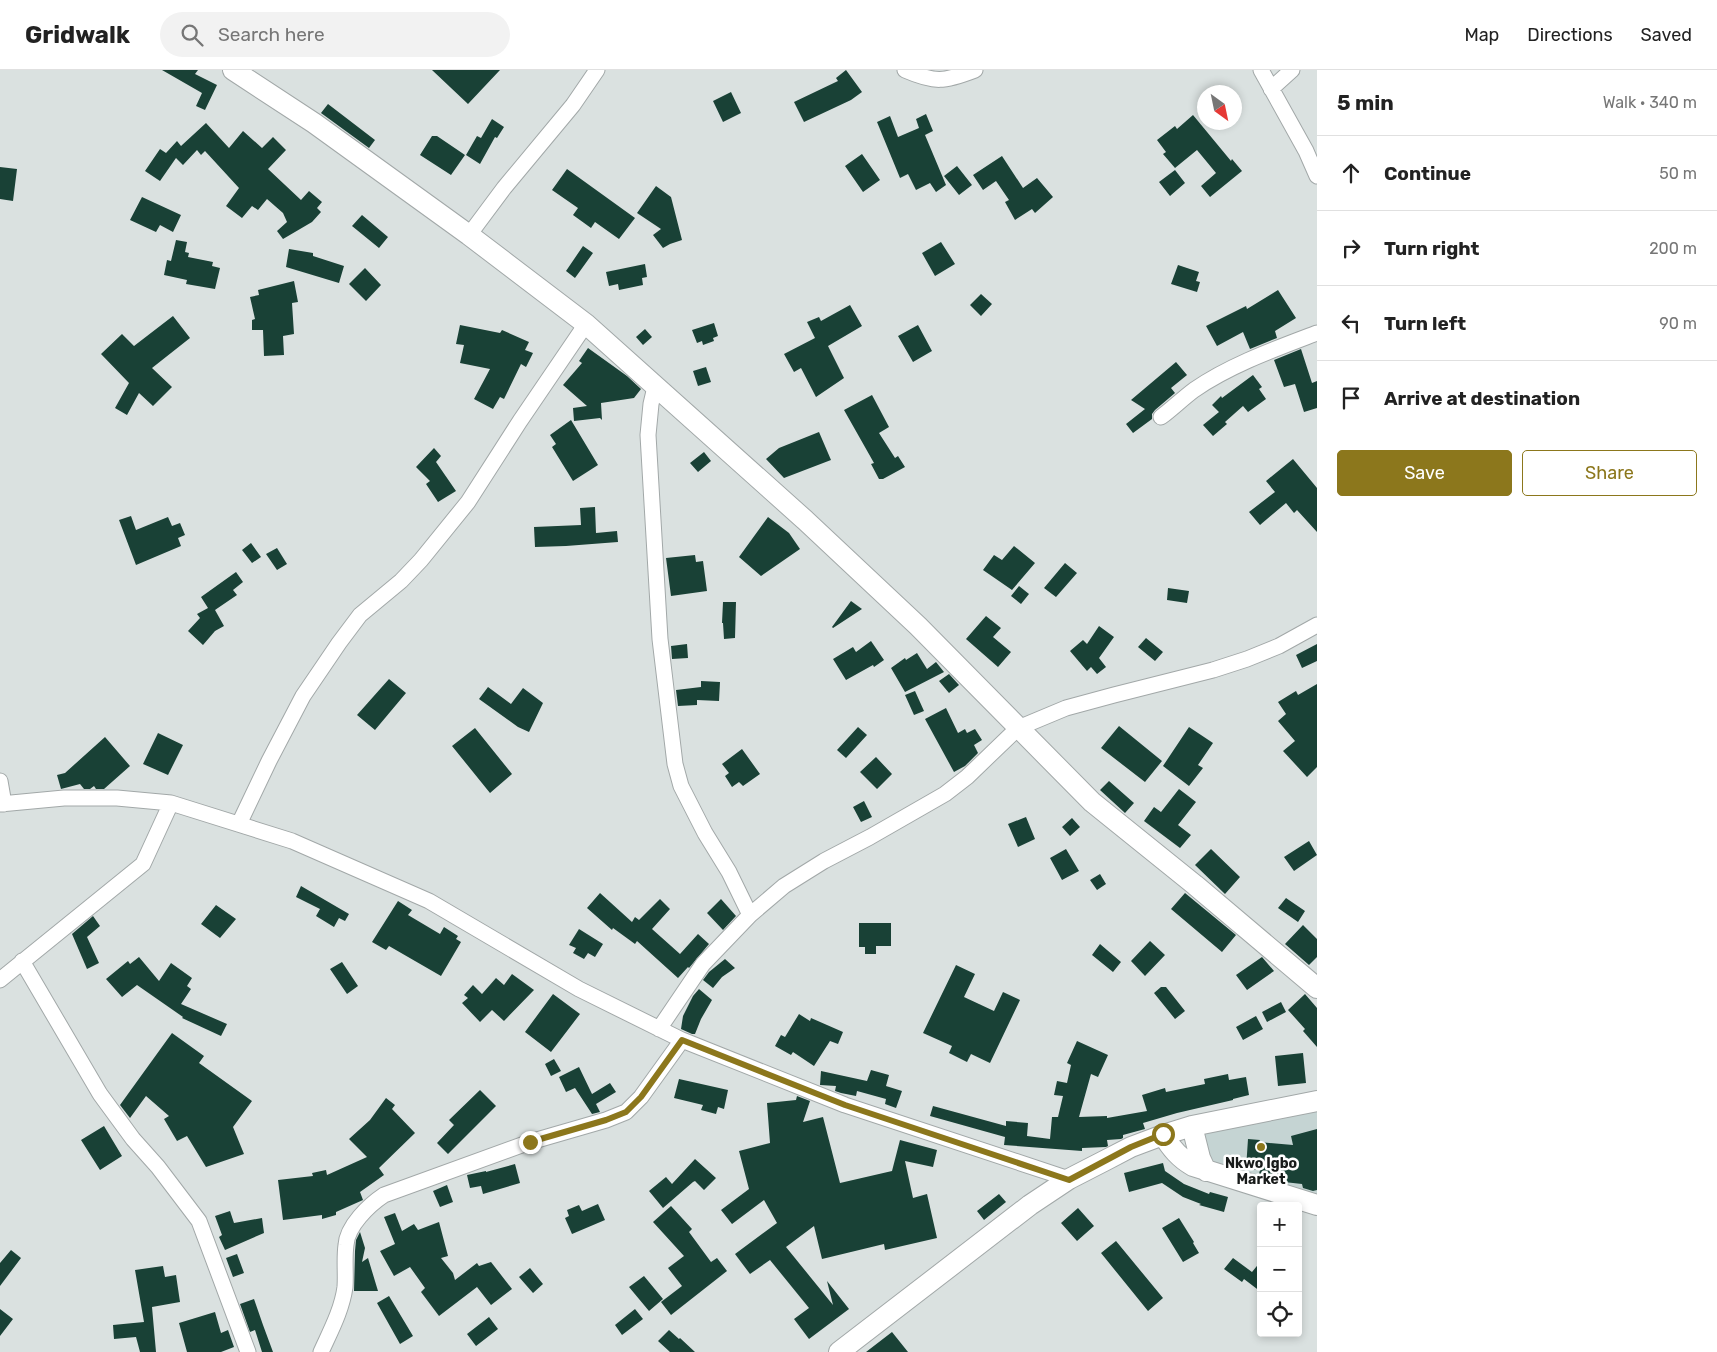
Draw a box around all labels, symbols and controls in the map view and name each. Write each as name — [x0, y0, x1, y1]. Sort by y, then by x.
search box — [160, 12, 510, 57]
text: Gridwalk — [25, 21, 130, 49]
icon: search — [178, 21, 206, 49]
text: Search here — [218, 23, 325, 46]
text: Map — [1464, 24, 1499, 46]
text: Directions — [1527, 24, 1613, 46]
text: Saved — [1641, 24, 1692, 46]
north arrow — [1197, 85, 1242, 130]
text: 5 min — [1337, 90, 1394, 115]
text: Walk · 340 m — [1603, 93, 1697, 112]
icon: ahead — [1337, 159, 1365, 187]
text: Continue — [1384, 162, 1471, 185]
text: 50 m — [1659, 164, 1697, 183]
icon: right — [1337, 234, 1365, 262]
text: Turn right — [1384, 237, 1479, 260]
text: 200 m — [1649, 239, 1697, 258]
icon: left — [1337, 309, 1365, 337]
text: Turn left — [1384, 312, 1466, 335]
text: 90 m — [1659, 314, 1697, 333]
icon: arrive — [1337, 384, 1365, 412]
text: Arrive at destination — [1384, 387, 1580, 410]
button: Save — [1337, 450, 1512, 496]
button: Share — [1522, 450, 1697, 496]
route start — [1152, 1123, 1175, 1146]
route end — [519, 1131, 542, 1154]
marker: Nkwo Igbo Market — [1255, 1141, 1267, 1153]
place label: Nkwo Igbo Market — [1225, 1155, 1297, 1188]
map controls — [1257, 1202, 1302, 1337]
button: + — [1257, 1202, 1302, 1247]
button: − — [1257, 1247, 1302, 1292]
button: locate — [1257, 1292, 1302, 1337]

